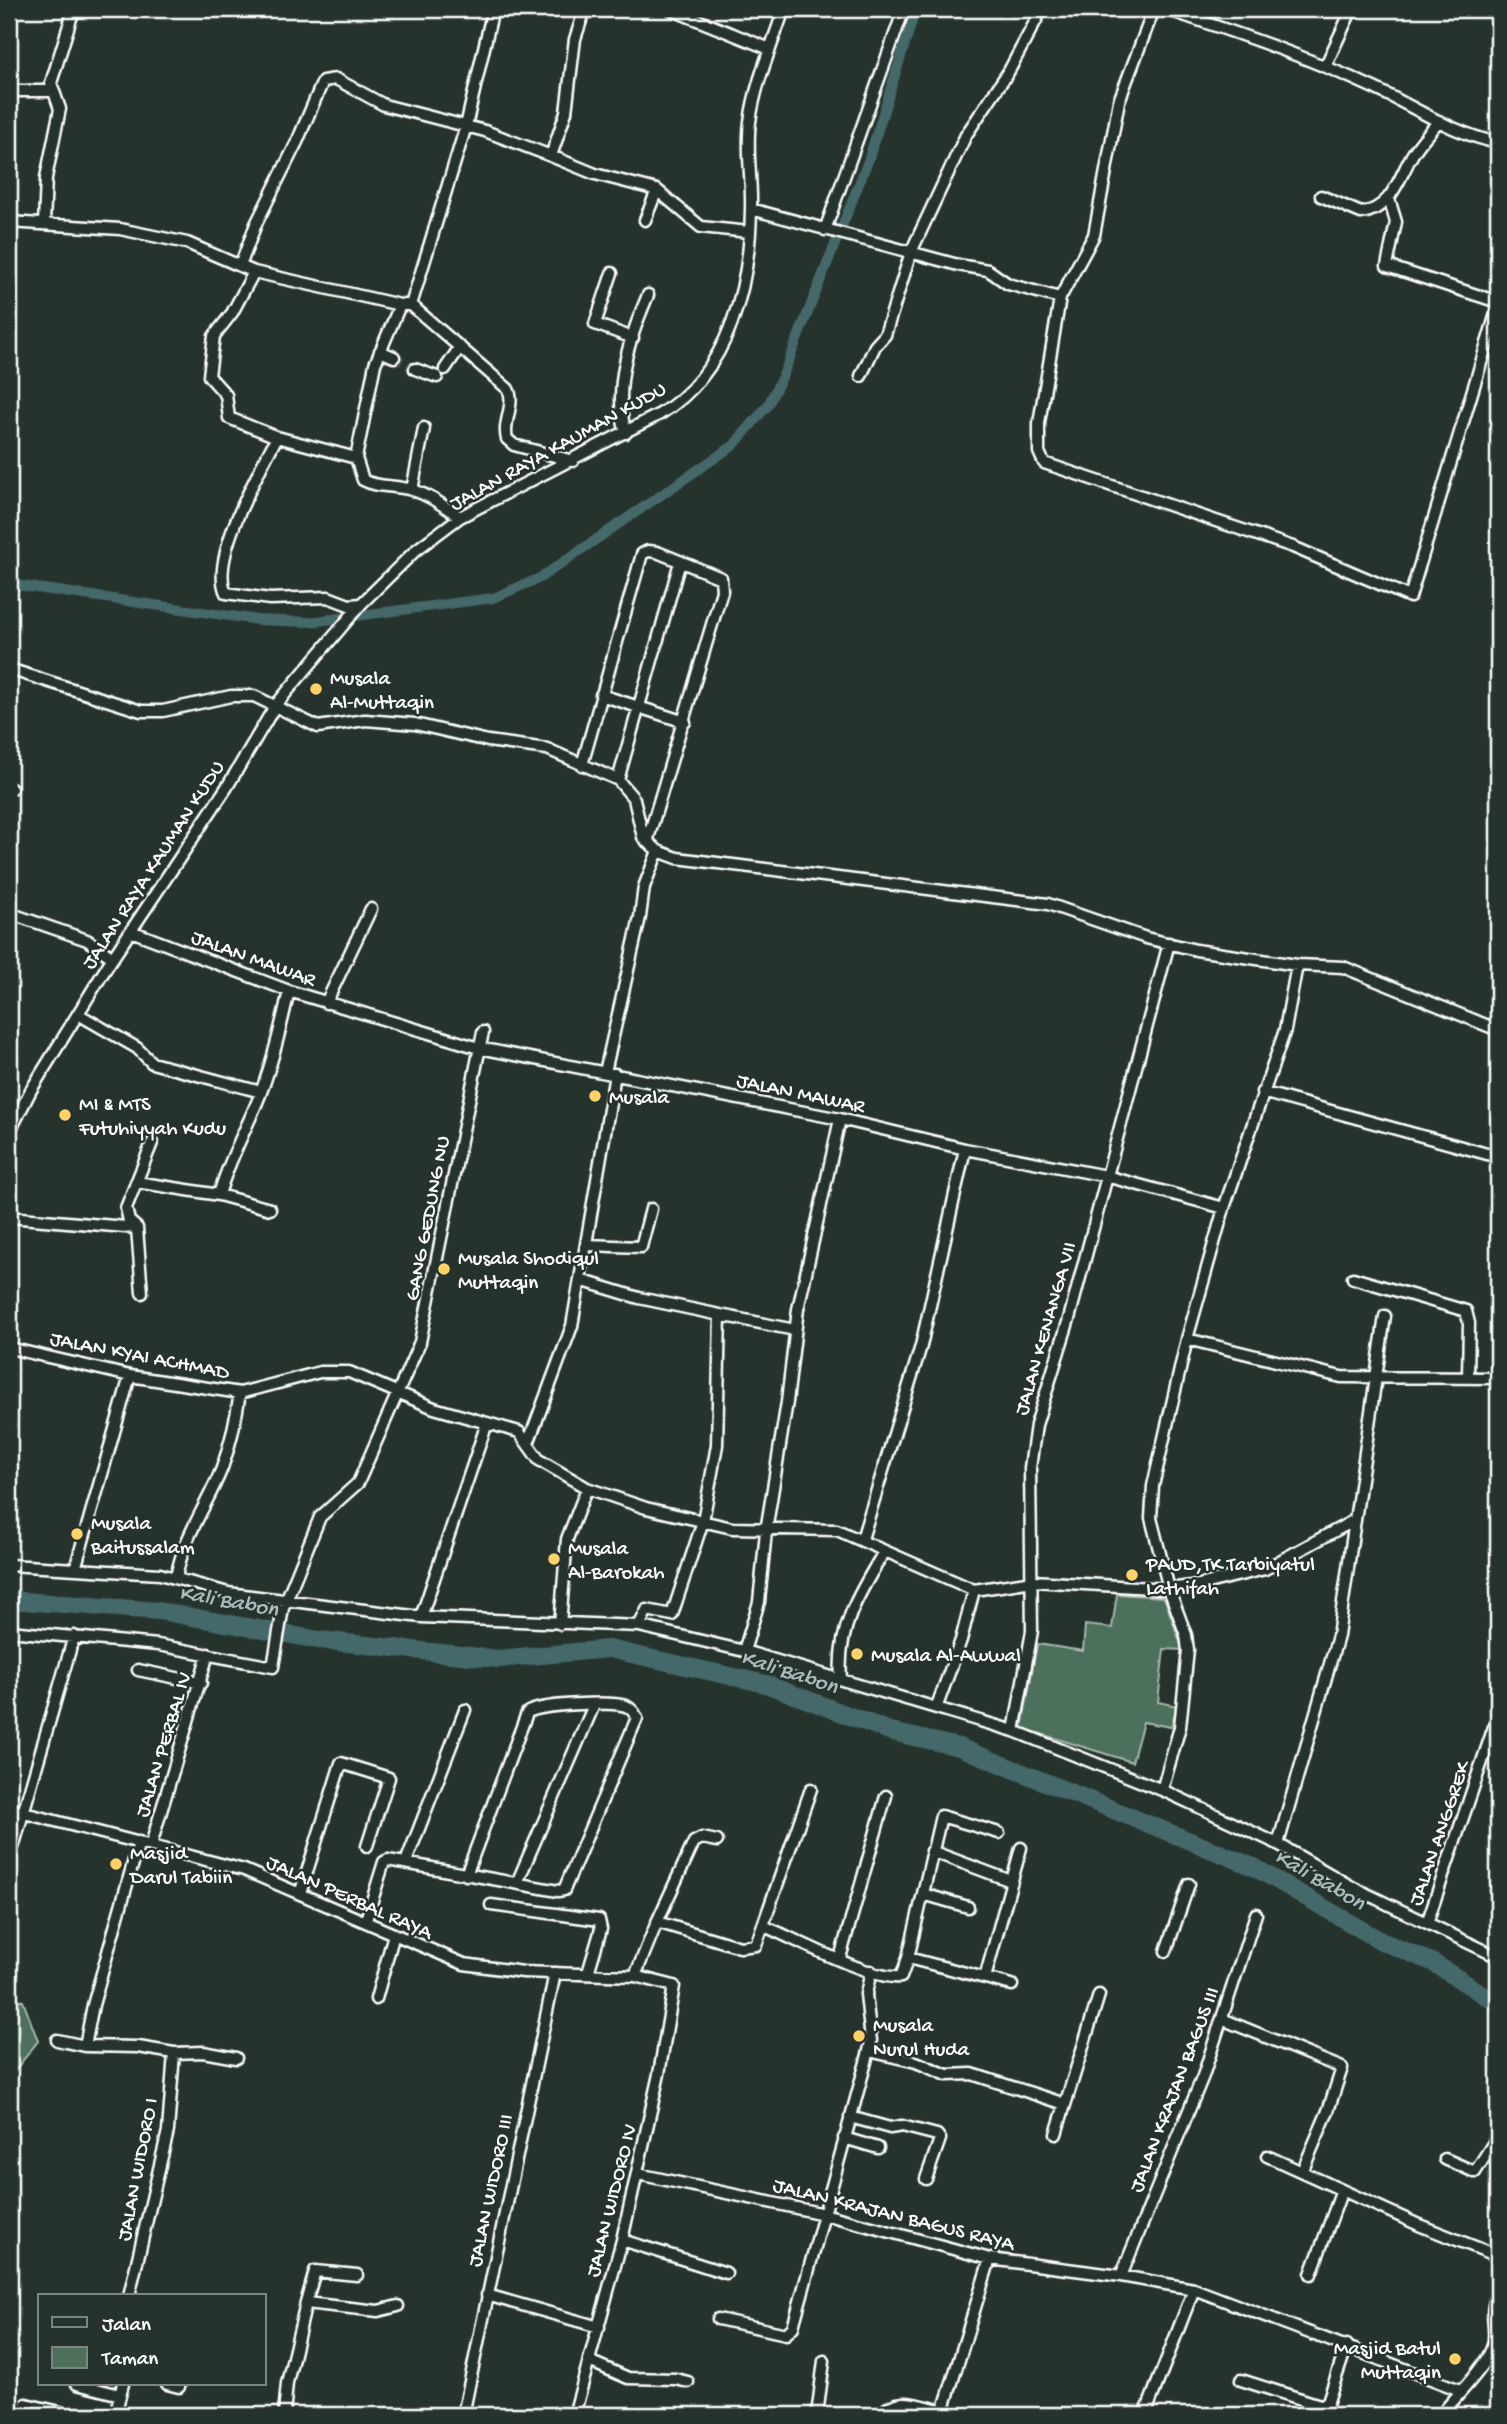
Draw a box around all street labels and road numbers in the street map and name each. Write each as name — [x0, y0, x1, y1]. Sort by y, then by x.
street label: JALAN RAYA KAUMAN KUDU — [446, 378, 671, 518]
street label: JALAN RAYA KAUMAN KUDU — [78, 757, 232, 975]
street label: JALAN MAWAR — [187, 926, 319, 995]
street label: JALAN MAWAR — [734, 1070, 868, 1121]
street label: GANG GEDUNG NU — [401, 1134, 458, 1303]
street label: JALAN KENANGA VII — [1011, 1239, 1084, 1418]
street label: JALAN KYAI ACHMAD — [47, 1328, 232, 1387]
street label: JALAN PERBAL IV — [131, 1669, 199, 1821]
street label: JALAN ANGGREK — [1405, 1757, 1478, 1909]
street label: JALAN PERBAL RAYA — [262, 1851, 437, 1948]
street label: JALAN KRAJAN BAGUS III — [1126, 1984, 1227, 2196]
street label: JALAN WIDORO I — [113, 2096, 166, 2243]
street label: JALAN WIDORO III — [464, 2112, 521, 2269]
street label: JALAN WIDORO IV — [582, 2122, 644, 2280]
street label: JALAN KRAJAN BAGUS RAYA — [770, 2174, 1018, 2259]

